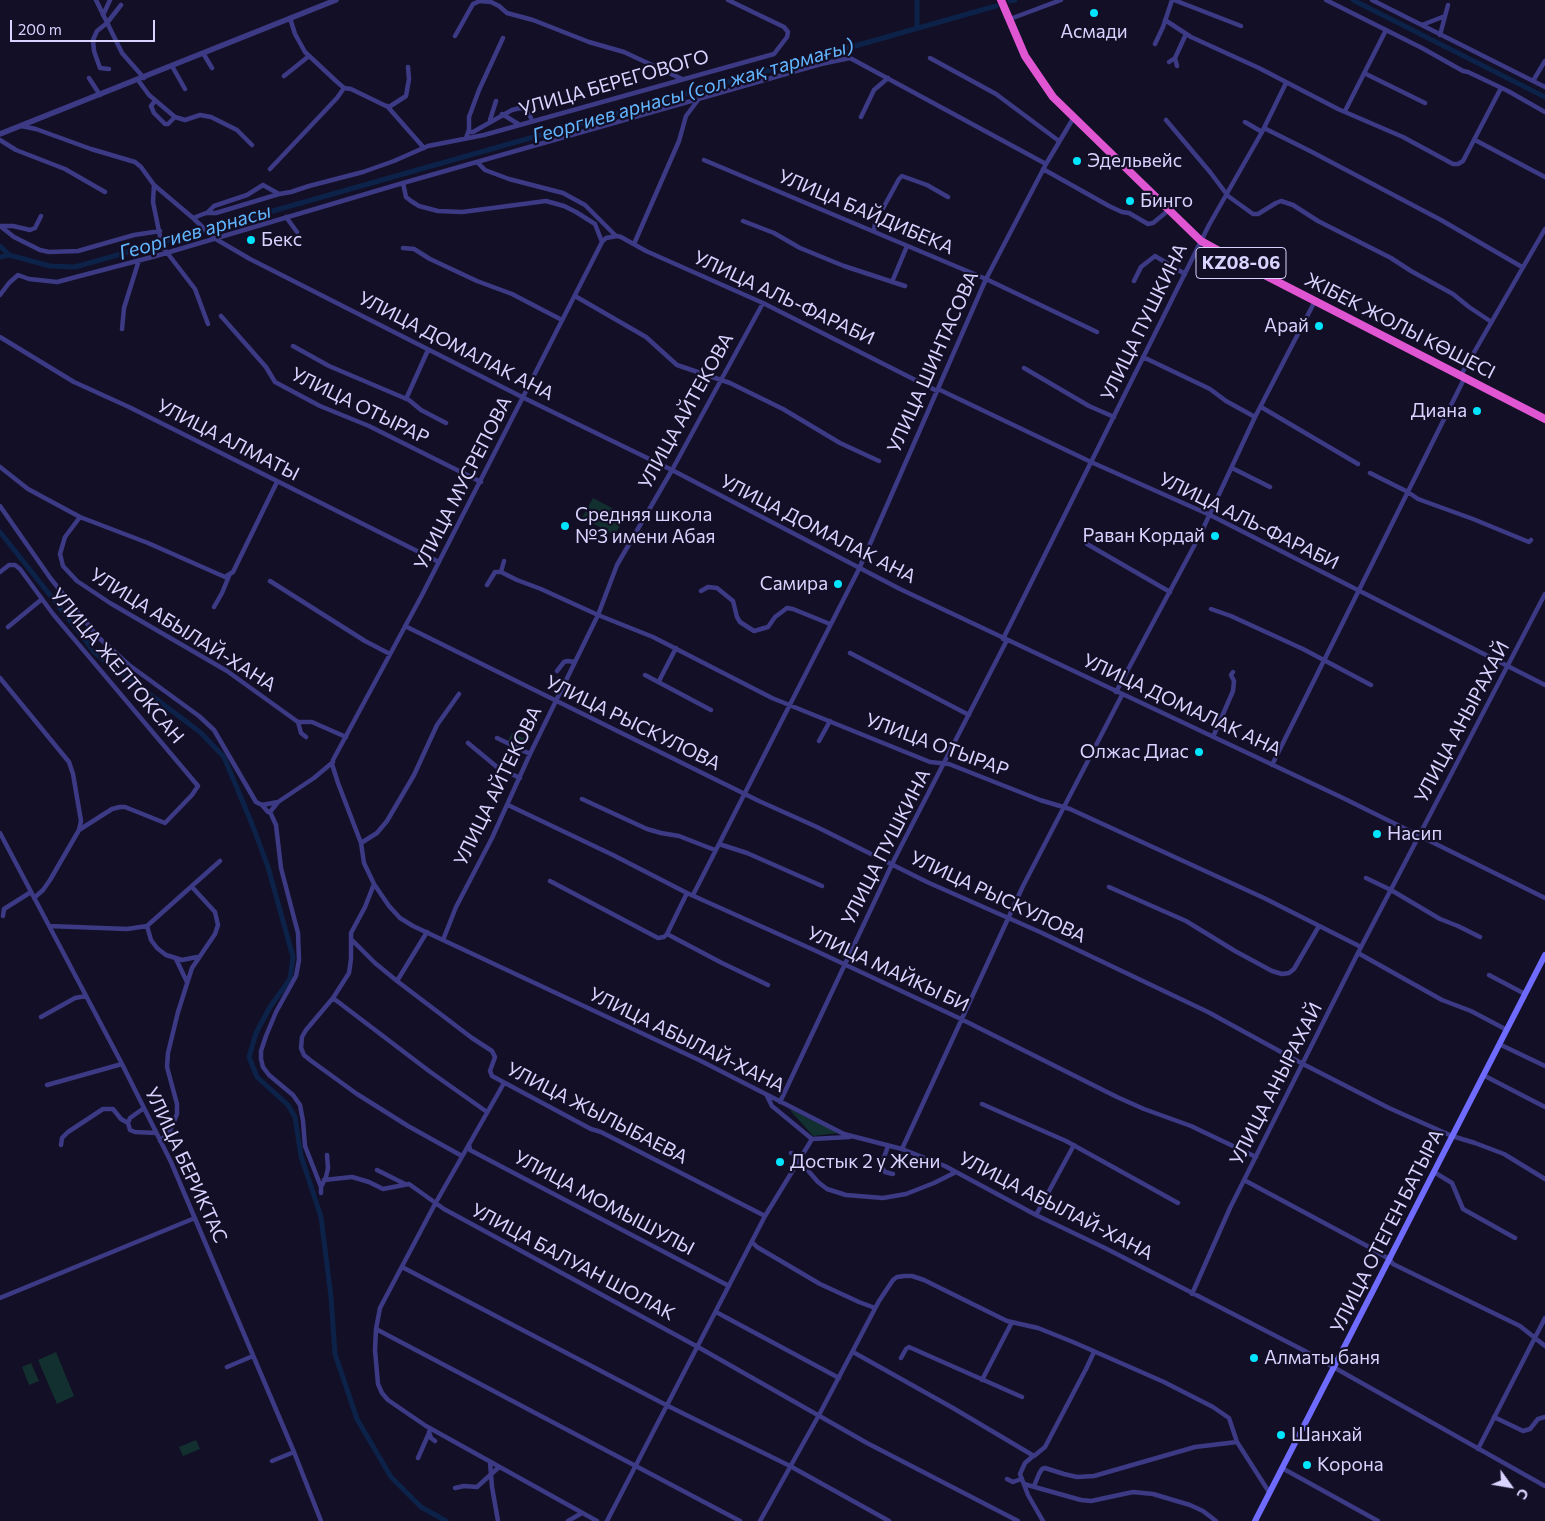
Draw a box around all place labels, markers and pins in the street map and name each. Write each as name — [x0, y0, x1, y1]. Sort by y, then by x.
marker: Асмади — [1088, 7, 1100, 19]
place label: Асмади — [1060, 21, 1128, 43]
place label: Эдельвейс — [1087, 150, 1182, 172]
marker: Эдельвейс — [1071, 155, 1083, 167]
place label: Бинго — [1140, 190, 1193, 212]
marker: Бинго — [1124, 195, 1136, 207]
place label: Бекс — [261, 229, 302, 251]
marker: Бекс — [245, 234, 257, 246]
place label: Арай — [1264, 315, 1309, 337]
marker: Арай — [1313, 320, 1325, 332]
place label: Диана — [1411, 400, 1467, 422]
marker: Диана — [1471, 405, 1483, 417]
place label: Средняя школа №3 имени Абая — [575, 504, 716, 548]
marker: Средняя школа №3 имени Абая — [559, 520, 571, 532]
place label: Раван Кордай — [1082, 525, 1205, 547]
marker: Раван Кордай — [1209, 530, 1221, 542]
place label: Самира — [760, 573, 828, 595]
marker: Самира — [832, 578, 844, 590]
place label: Олжас Диас — [1080, 741, 1189, 763]
marker: Олжас Диас — [1193, 746, 1205, 758]
place label: Насип — [1387, 823, 1442, 845]
marker: Насип — [1371, 828, 1383, 840]
place label: Достык 2 у Жени — [790, 1151, 940, 1173]
marker: Достык 2 у Жени — [774, 1156, 786, 1168]
place label: Алматы баня — [1264, 1347, 1380, 1369]
marker: Алматы баня — [1248, 1352, 1260, 1364]
place label: Шанхай — [1291, 1424, 1362, 1446]
marker: Шанхай — [1275, 1429, 1287, 1441]
place label: Корона — [1317, 1454, 1384, 1476]
marker: Корона — [1301, 1459, 1313, 1471]

